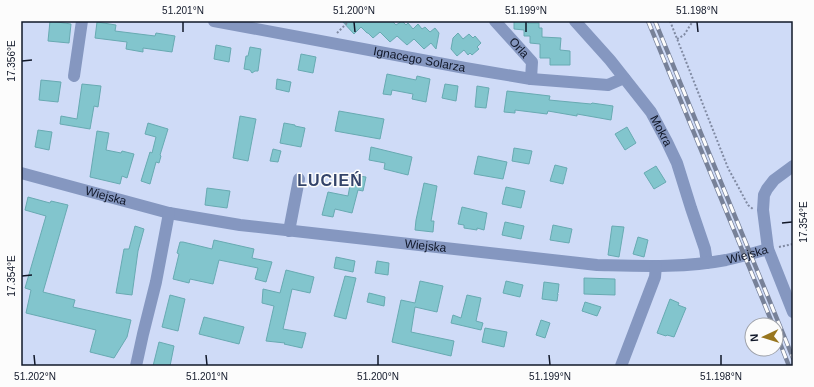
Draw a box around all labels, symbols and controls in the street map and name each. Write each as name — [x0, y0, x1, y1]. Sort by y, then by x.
text: 51.201°N — [162, 5, 204, 16]
text: 51.200°N — [333, 5, 375, 16]
text: 51.199°N — [505, 5, 547, 16]
text: 51.198°N — [676, 5, 718, 16]
street label: Orla — [506, 35, 532, 61]
text: 17.356°E — [6, 40, 17, 82]
street label: Ignacego Solarza — [372, 44, 467, 75]
street label: Mokra — [647, 113, 675, 149]
district label: LUCIEŃ — [297, 171, 363, 189]
street label: Wiejska — [84, 184, 128, 208]
text: 17.354°E — [798, 201, 809, 243]
street label: Wiejska — [404, 236, 448, 255]
street label: Wiejska — [725, 242, 770, 267]
text: 17.354°E — [6, 255, 17, 297]
north arrow — [744, 317, 784, 357]
text: N — [748, 333, 760, 342]
text: 51.202°N — [14, 371, 56, 382]
text: 51.201°N — [186, 371, 228, 382]
text: 51.200°N — [357, 371, 399, 382]
text: 51.199°N — [529, 371, 571, 382]
text: 51.198°N — [700, 371, 742, 382]

